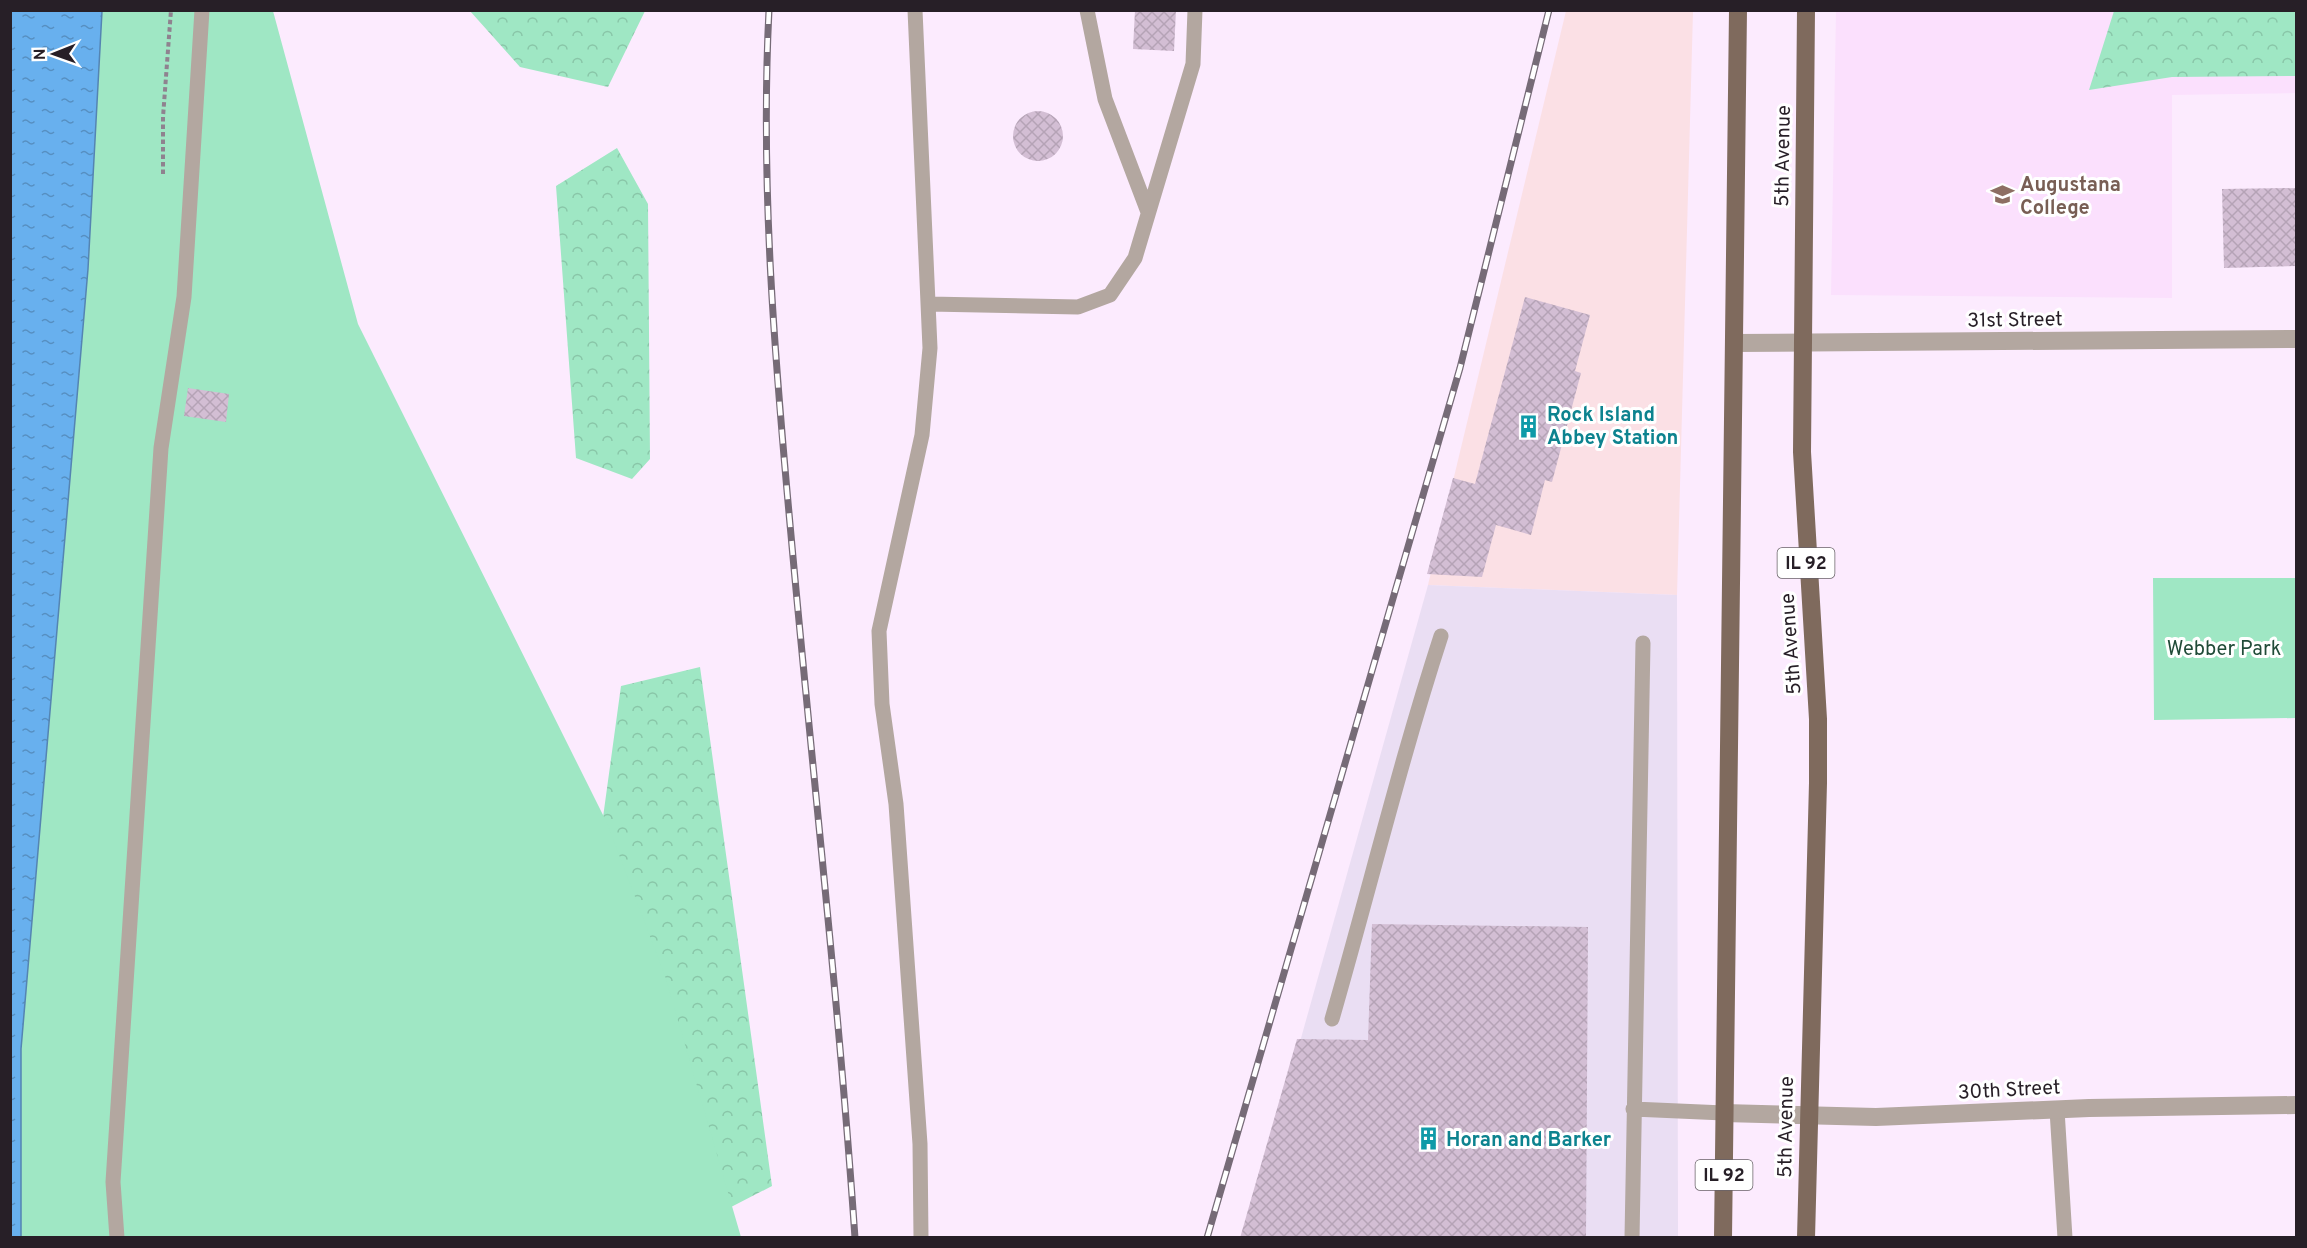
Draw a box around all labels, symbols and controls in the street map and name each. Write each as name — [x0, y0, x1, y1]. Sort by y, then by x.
north arrow — [24, 24, 84, 84]
text: N — [31, 48, 51, 60]
street label: 5th Avenue — [1770, 105, 1798, 207]
place label: Augustana College — [2020, 173, 2121, 222]
school or university icon: Augustana College — [1989, 182, 2015, 208]
street label: 31st Street — [1967, 307, 2063, 335]
place label: Rock Island Abbey Station — [1547, 403, 1678, 452]
building icon: Rock Island Abbey Station — [1516, 413, 1542, 439]
road number: IL 92 — [1778, 548, 1834, 578]
street label: 5th Avenue — [1775, 592, 1809, 695]
park label: Webber Park — [2167, 637, 2281, 663]
street label: 30th Street — [1957, 1075, 2061, 1107]
street label: 5th Avenue — [1773, 1076, 1801, 1178]
building icon: Horan and Barker — [1415, 1126, 1441, 1152]
place label: Horan and Barker — [1446, 1128, 1612, 1154]
road number: IL 92 — [1696, 1160, 1752, 1190]

